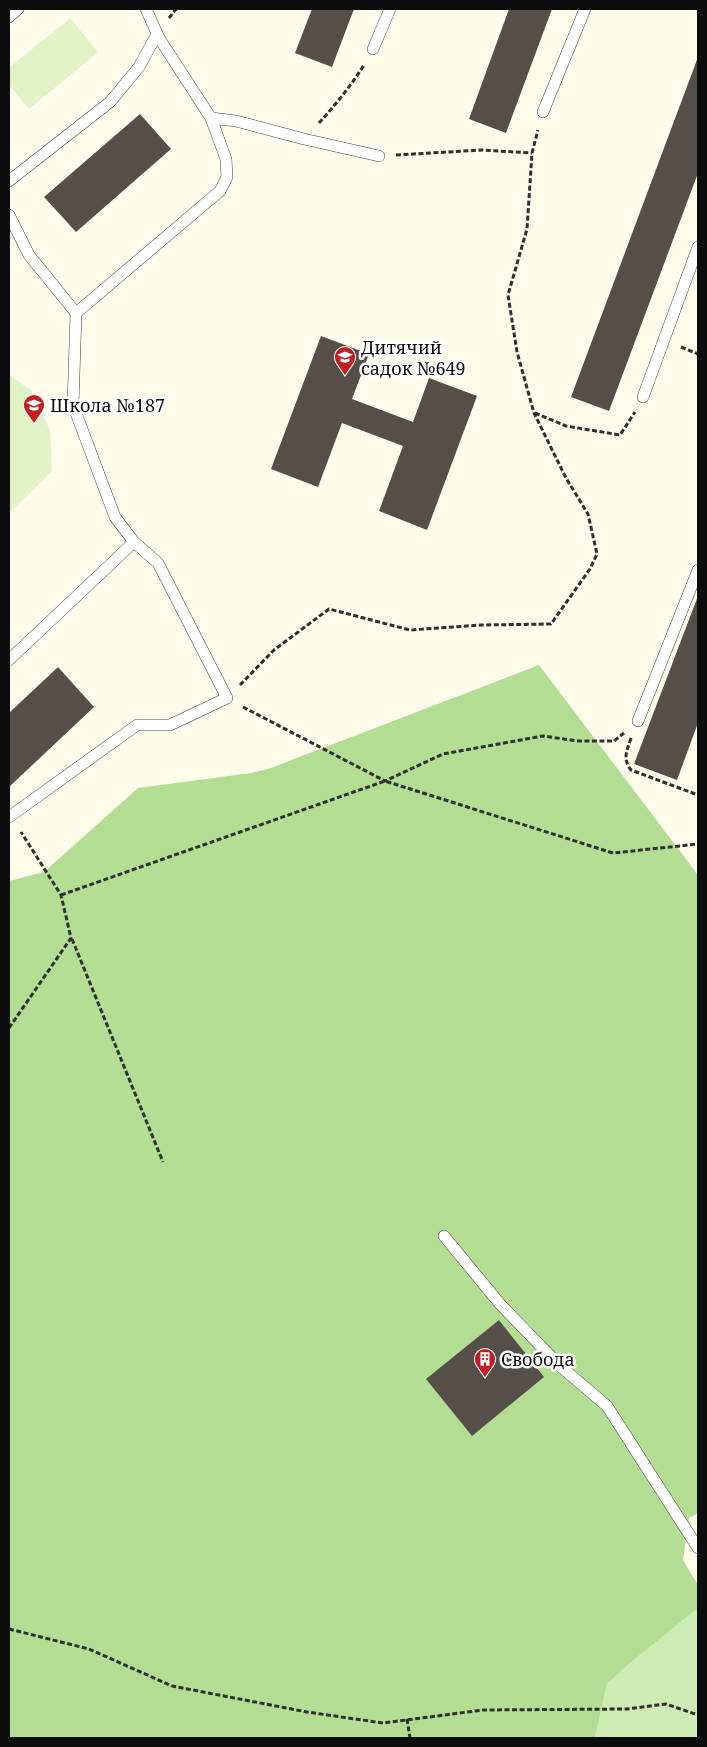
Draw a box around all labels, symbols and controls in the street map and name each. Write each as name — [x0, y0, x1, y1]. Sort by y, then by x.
place label: Дитячий садок №649 — [361, 335, 466, 380]
school or university icon: Дитячий садок №649 — [333, 345, 357, 376]
school or university icon: Школа №187 — [22, 393, 46, 424]
place label: Школа №187 — [50, 393, 165, 417]
building icon: Свобода — [473, 1347, 497, 1378]
place label: Свобода — [501, 1347, 575, 1371]

